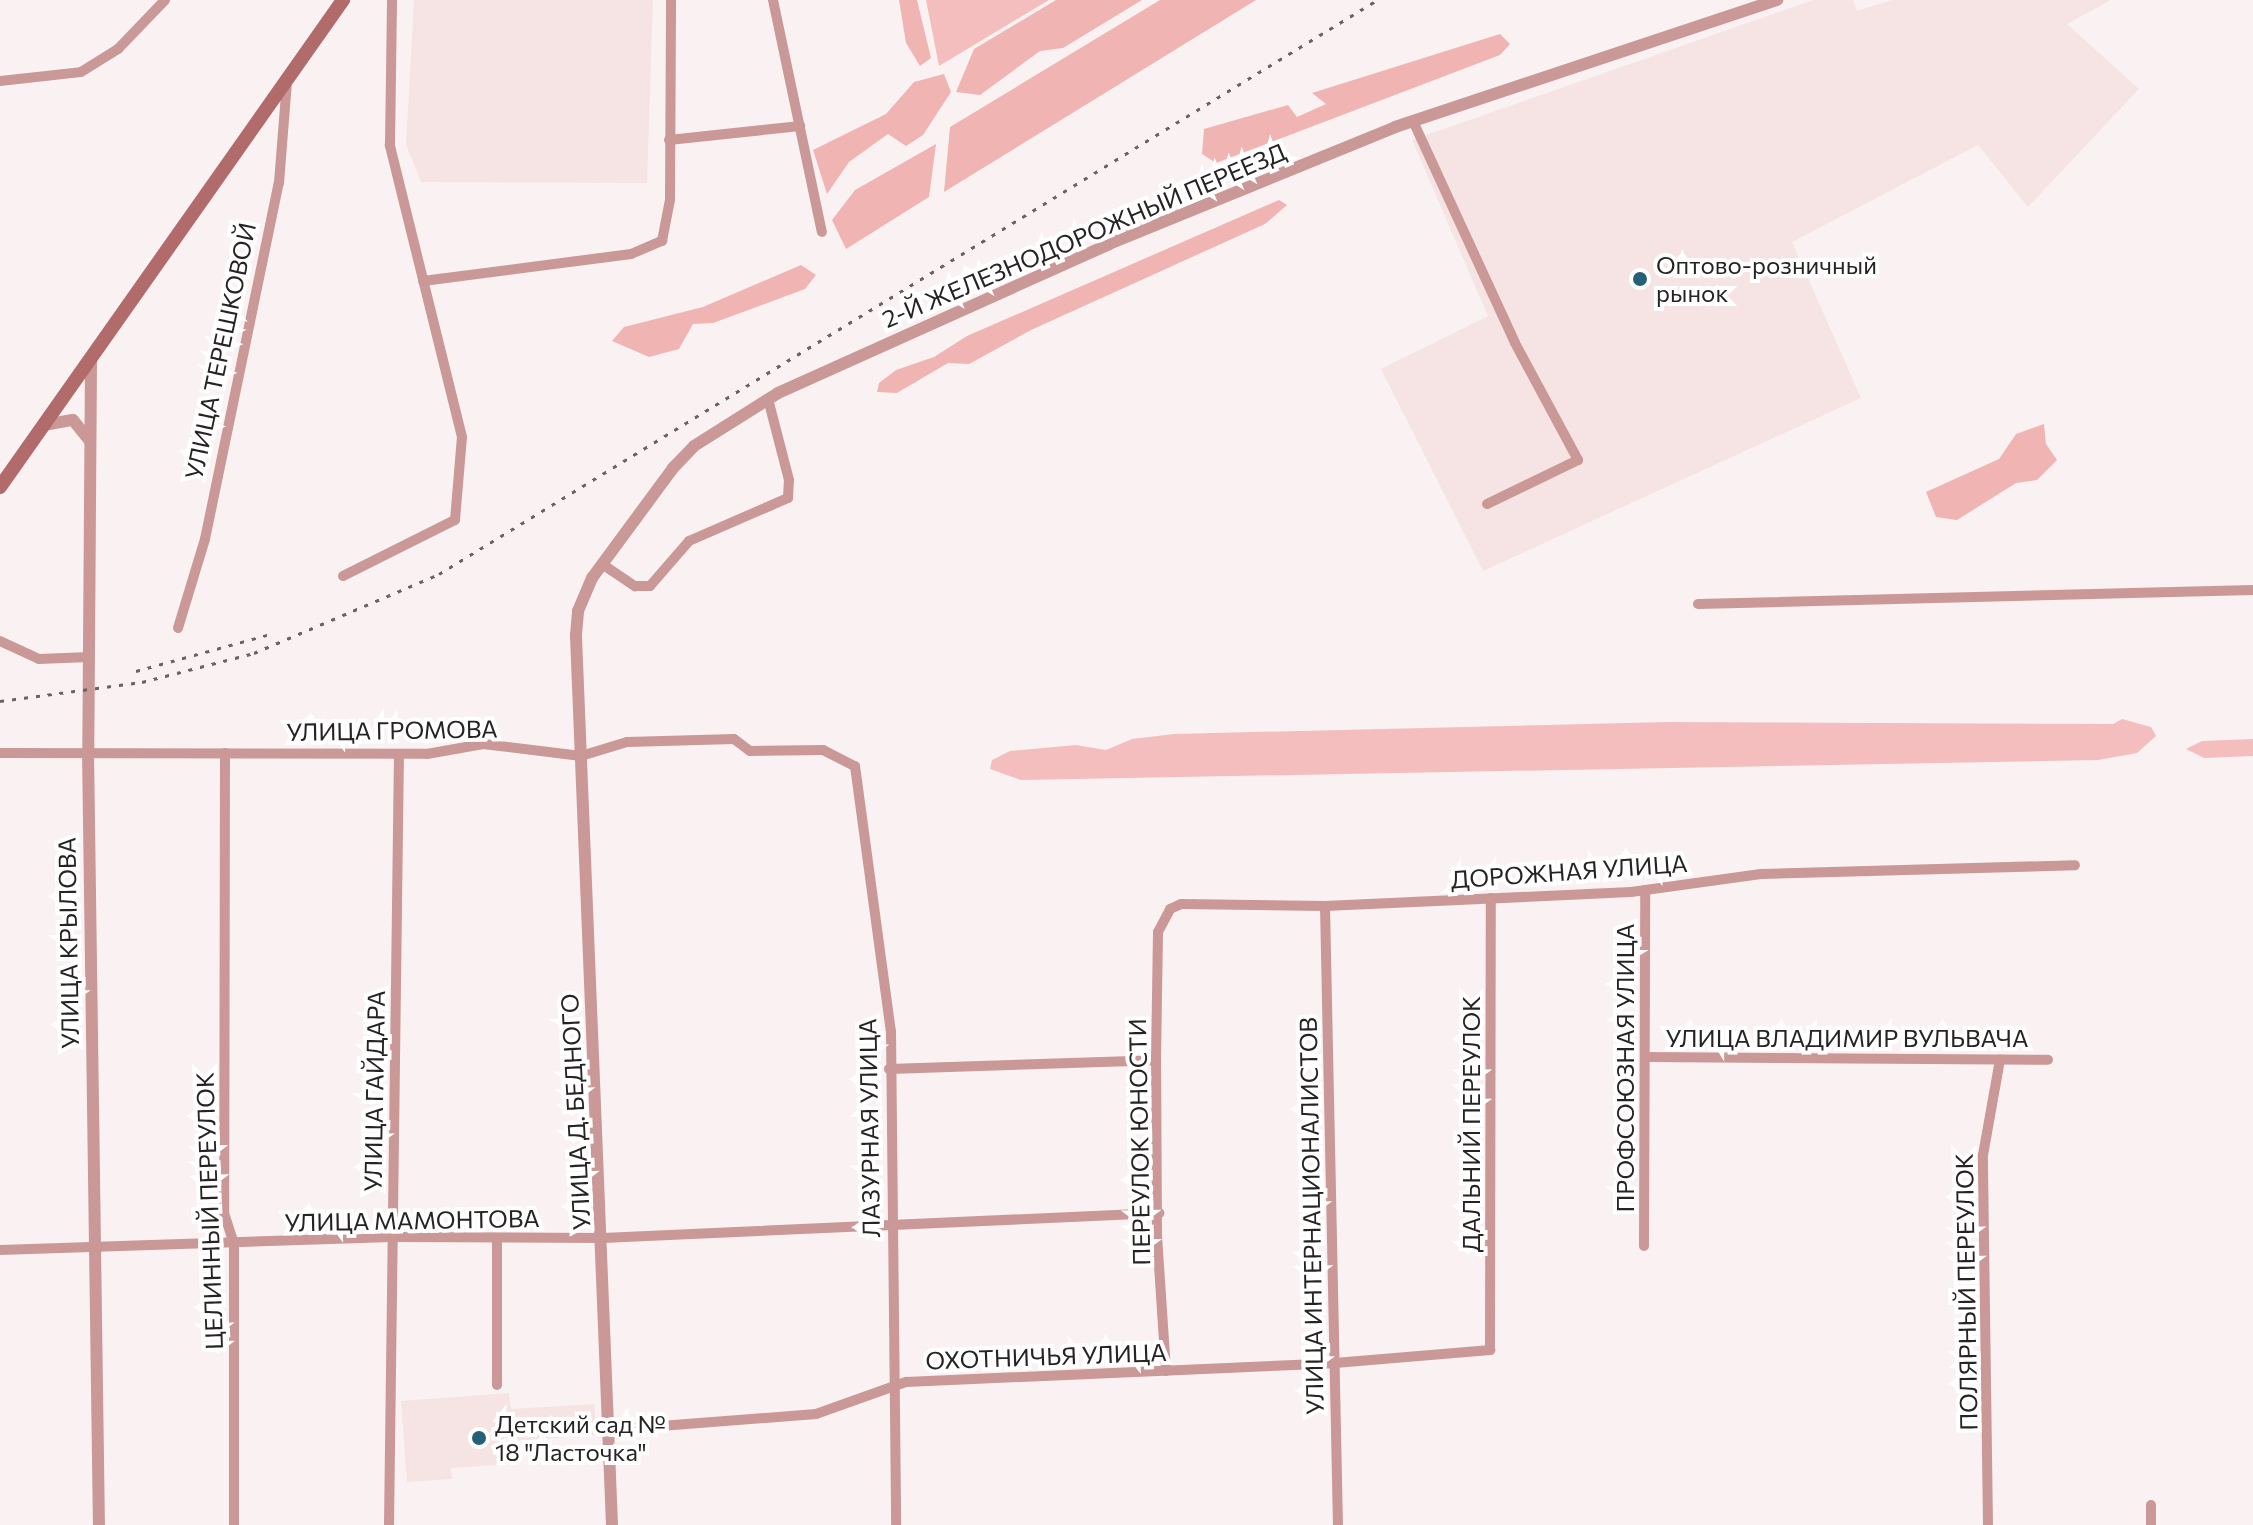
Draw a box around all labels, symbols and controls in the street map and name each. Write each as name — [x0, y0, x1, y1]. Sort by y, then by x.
street label: 2-Й ЖЕЛЕЗНОДОРОЖНЫЙ ПЕРЕЕЗД — [878, 137, 1290, 333]
street label: УЛИЦА ТЕРЕШКОВОЙ — [179, 220, 261, 482]
place label: Оптово-розничный рынок — [1656, 251, 1877, 307]
marker: Оптово-розничный рынок — [1631, 270, 1649, 288]
street label: УЛИЦА ГРОМОВА — [286, 714, 498, 746]
street label: УЛИЦА КРЫЛОВА — [52, 837, 84, 1049]
street label: ДОРОЖНАЯ УЛИЦА — [1450, 848, 1688, 894]
street label: ПРОФСОЮЗНАЯ УЛИЦА — [1611, 923, 1639, 1213]
street label: УЛИЦА ГАЙДАРА — [358, 990, 390, 1192]
street label: УЛИЦА Д. БЕДНОГО — [554, 993, 596, 1231]
street label: ДАЛЬНИЙ ПЕРЕУЛОК — [1457, 996, 1485, 1252]
street label: УЛИЦА ИНТЕРНАЦИОНАЛИСТОВ — [1293, 1017, 1329, 1415]
street label: ЛАЗУРНАЯ УЛИЦА — [853, 1018, 885, 1238]
street label: ПЕРЕУЛОК ЮНОСТИ — [1122, 1018, 1156, 1266]
street label: УЛИЦА ВЛАДИМИР ВУЛЬВАЧА — [1666, 1024, 2028, 1052]
street label: ЦЕЛИННЫЙ ПЕРЕУЛОК — [190, 1072, 228, 1350]
street label: ПОЛЯРНЫЙ ПЕРЕУЛОК — [1949, 1153, 1983, 1431]
street label: УЛИЦА МАМОНТОВА — [284, 1203, 540, 1237]
street label: ОХОТНИЧЬЯ УЛИЦА — [925, 1337, 1167, 1375]
place label: Детский сад № 18 "Ласточка" — [495, 1410, 666, 1466]
marker: Детский сад № 18 "Ласточка" — [470, 1429, 488, 1447]

